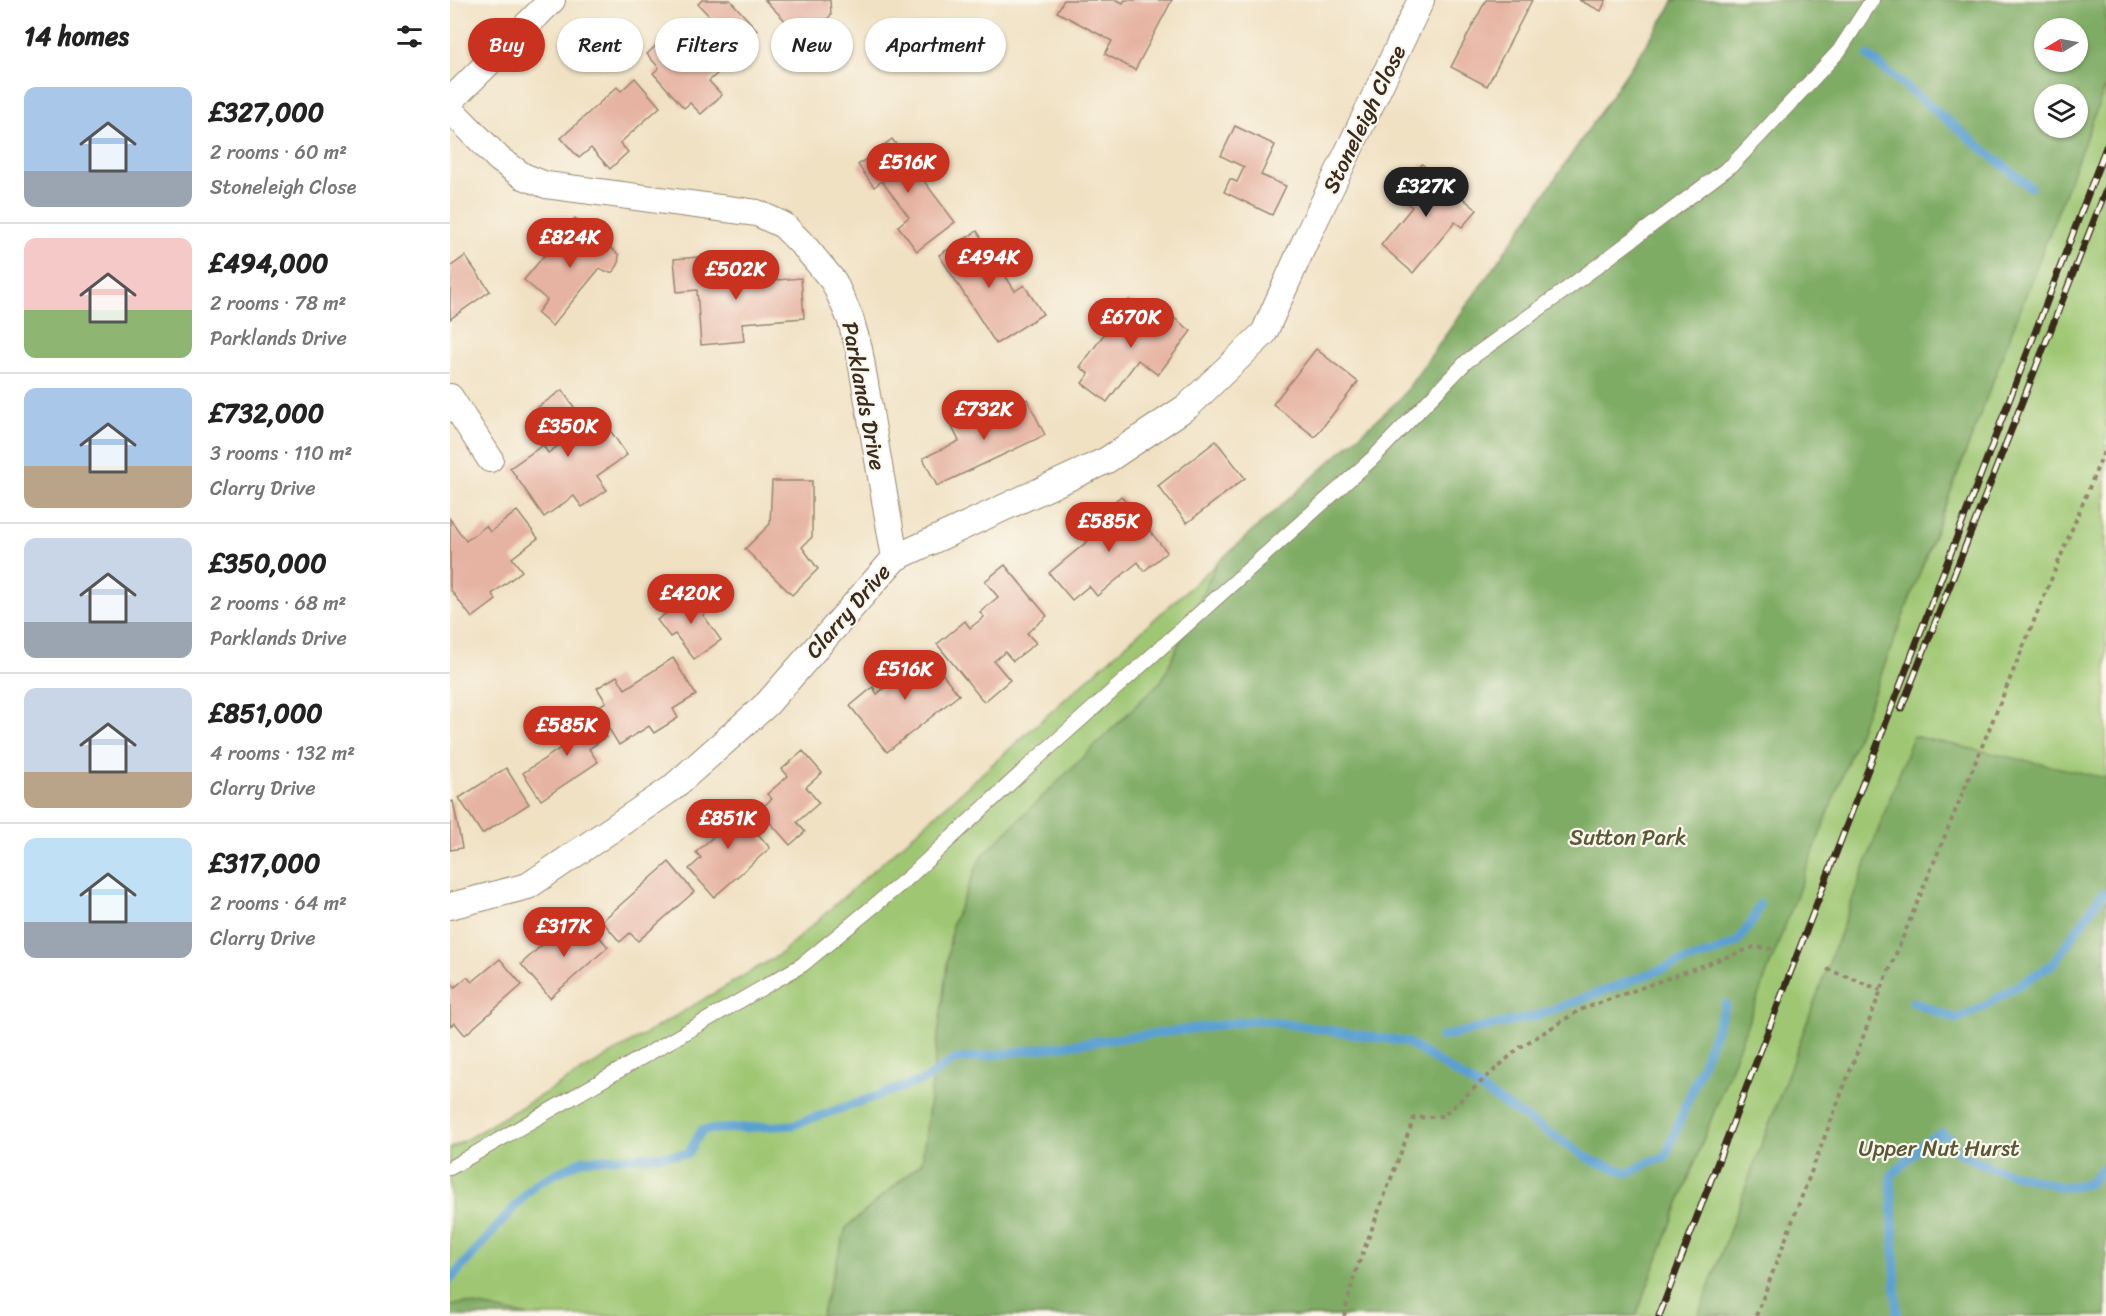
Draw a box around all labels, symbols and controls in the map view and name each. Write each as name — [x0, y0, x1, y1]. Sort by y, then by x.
text: 14 homes — [24, 13, 129, 59]
chip: Buy — [468, 18, 545, 72]
chip: Rent — [557, 18, 643, 72]
chip: Filters — [655, 18, 759, 72]
chip: New — [771, 18, 853, 72]
chip: Apartment — [865, 18, 1006, 72]
north arrow — [2034, 18, 2088, 72]
map controls — [2034, 18, 2088, 138]
icon: filters — [393, 20, 426, 53]
street label: Stoneleigh Close — [1311, 38, 1417, 200]
button: layers — [2034, 84, 2088, 138]
text: £327,000 — [210, 89, 324, 135]
icon: home — [72, 111, 144, 183]
text: 2 rooms · 60 m² — [210, 135, 347, 170]
pin: £516K — [866, 143, 950, 194]
text: £516K — [881, 145, 935, 180]
pin: £327K — [1384, 167, 1468, 218]
text: £327K — [1398, 169, 1454, 204]
text: Stoneleigh Close — [210, 170, 356, 205]
pin: £824K — [528, 218, 612, 269]
text: £824K — [541, 220, 599, 255]
pin: £494K — [947, 238, 1031, 289]
text: £494,000 — [210, 240, 329, 286]
text: £494K — [959, 240, 1019, 275]
pin: £502K — [694, 250, 778, 301]
text: £502K — [706, 252, 766, 287]
icon: home — [72, 262, 144, 334]
text: 2 rooms · 78 m² — [210, 286, 346, 321]
pin: £670K — [1089, 298, 1173, 349]
text: £670K — [1102, 300, 1160, 335]
street label: Parklands Drive — [831, 318, 897, 474]
text: Parklands Drive — [210, 321, 347, 356]
text: £732,000 — [210, 390, 324, 436]
pin: £732K — [942, 390, 1026, 441]
text: £732K — [956, 392, 1012, 427]
pin: £350K — [526, 407, 610, 458]
text: £350K — [539, 409, 597, 444]
icon: home — [72, 412, 144, 484]
text: 3 rooms · 110 m² — [210, 436, 352, 471]
text: Clarry Drive — [210, 471, 315, 506]
pin: £585K — [1067, 502, 1151, 553]
text: £585K — [1079, 504, 1139, 539]
text: £350,000 — [210, 540, 327, 586]
street label: Clarry Drive — [795, 554, 901, 668]
icon: home — [72, 562, 144, 634]
pin: £420K — [649, 574, 733, 625]
text: £420K — [661, 576, 721, 611]
text: 2 rooms · 68 m² — [210, 586, 346, 621]
text: Parklands Drive — [210, 621, 347, 656]
pin: £516K — [863, 650, 947, 701]
text: £516K — [878, 652, 932, 687]
text: £851,000 — [210, 690, 323, 736]
pin: £585K — [525, 706, 609, 757]
text: £585K — [537, 708, 597, 743]
icon: home — [72, 712, 144, 784]
text: 4 rooms · 132 m² — [210, 736, 355, 771]
text: Clarry Drive — [210, 771, 315, 806]
pin: £851K — [686, 799, 770, 850]
text: £851K — [700, 801, 756, 836]
park label: Sutton Park — [1569, 818, 1687, 857]
text: £317,000 — [210, 840, 320, 886]
icon: home — [72, 862, 144, 934]
text: 2 rooms · 64 m² — [210, 886, 347, 921]
pin: £317K — [522, 907, 606, 958]
text: £317K — [537, 909, 591, 944]
text: Clarry Drive — [210, 921, 315, 956]
park label: Upper Nut Hurst — [1858, 1129, 2020, 1168]

